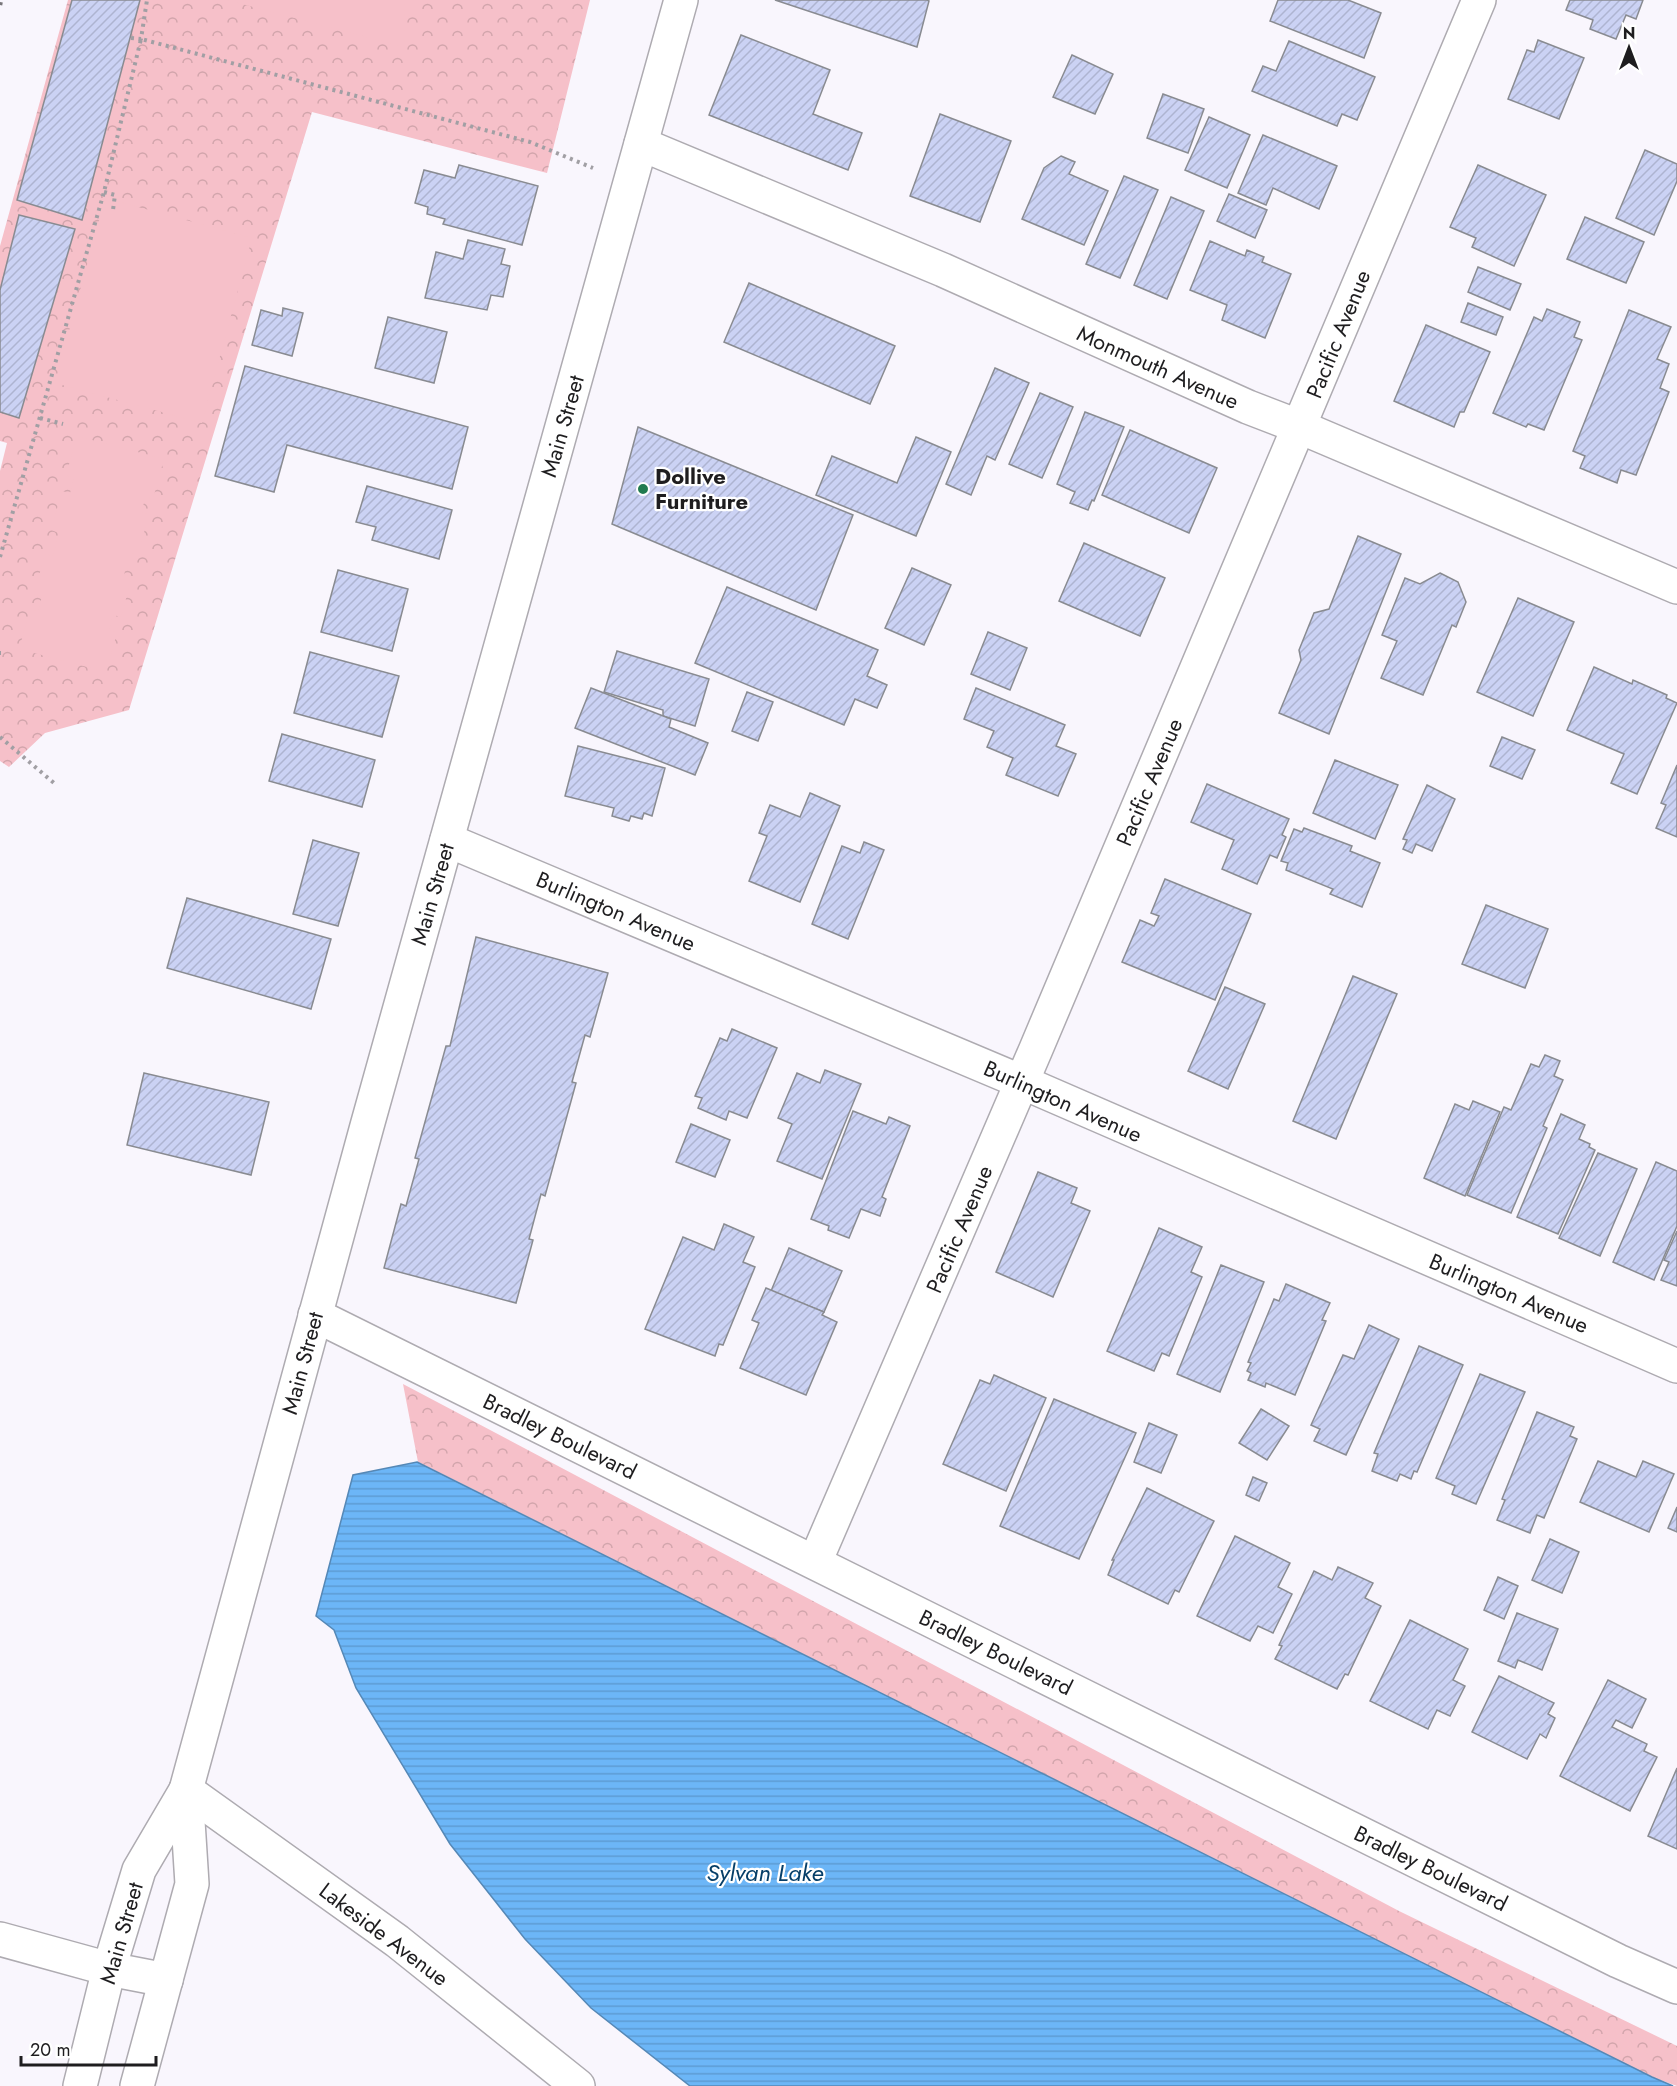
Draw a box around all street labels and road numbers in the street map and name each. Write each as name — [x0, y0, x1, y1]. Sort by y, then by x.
street label: Pacific Avenue — [1298, 265, 1378, 403]
street label: Monmouth Avenue — [1072, 317, 1244, 417]
street label: Main Street — [532, 371, 592, 481]
street label: Pacific Avenue — [1108, 713, 1190, 851]
street label: Main Street — [402, 839, 462, 949]
street label: Burlington Avenue — [531, 863, 701, 959]
street label: Burlington Avenue — [979, 1052, 1147, 1150]
street label: Pacific Avenue — [918, 1160, 1000, 1298]
street label: Burlington Avenue — [1424, 1245, 1594, 1341]
street label: Main Street — [273, 1308, 331, 1418]
street label: Bradley Boulevard — [478, 1385, 642, 1487]
street label: Bradley Boulevard — [914, 1601, 1078, 1703]
street label: Bradley Boulevard — [1349, 1817, 1513, 1919]
street label: Lakeside Avenue — [313, 1875, 455, 1993]
street label: Main Street — [91, 1878, 151, 1988]

